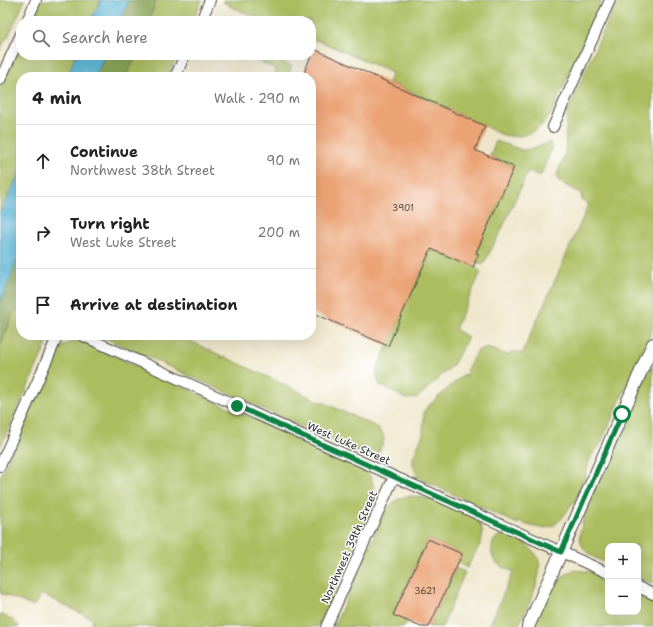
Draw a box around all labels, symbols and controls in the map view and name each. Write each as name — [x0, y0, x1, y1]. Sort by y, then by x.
search box — [16, 16, 316, 60]
icon: search — [30, 27, 52, 49]
text: Search here — [62, 28, 148, 48]
text: 4 min — [32, 87, 82, 109]
text: Walk · 290 m — [214, 90, 300, 107]
text: Continue — [70, 142, 138, 162]
icon: ahead — [32, 150, 54, 172]
text: 90 m — [266, 152, 300, 169]
text: Northwest 38th Street — [70, 162, 215, 179]
house number: 3901 — [392, 202, 414, 214]
text: Turn right — [70, 214, 150, 234]
icon: right — [32, 222, 54, 244]
text: 200 m — [258, 224, 300, 241]
text: West Luke Street — [70, 234, 177, 251]
icon: arrive — [32, 294, 54, 316]
text: Arrive at destination — [70, 295, 238, 315]
route end — [228, 397, 246, 415]
route start — [613, 405, 631, 423]
street label: West Luke Street — [305, 418, 393, 469]
street label: Northwest 39th Street — [318, 488, 381, 606]
map controls — [605, 543, 641, 615]
button: + — [605, 543, 641, 579]
button: − — [605, 579, 641, 615]
house number: 3621 — [414, 585, 436, 597]

